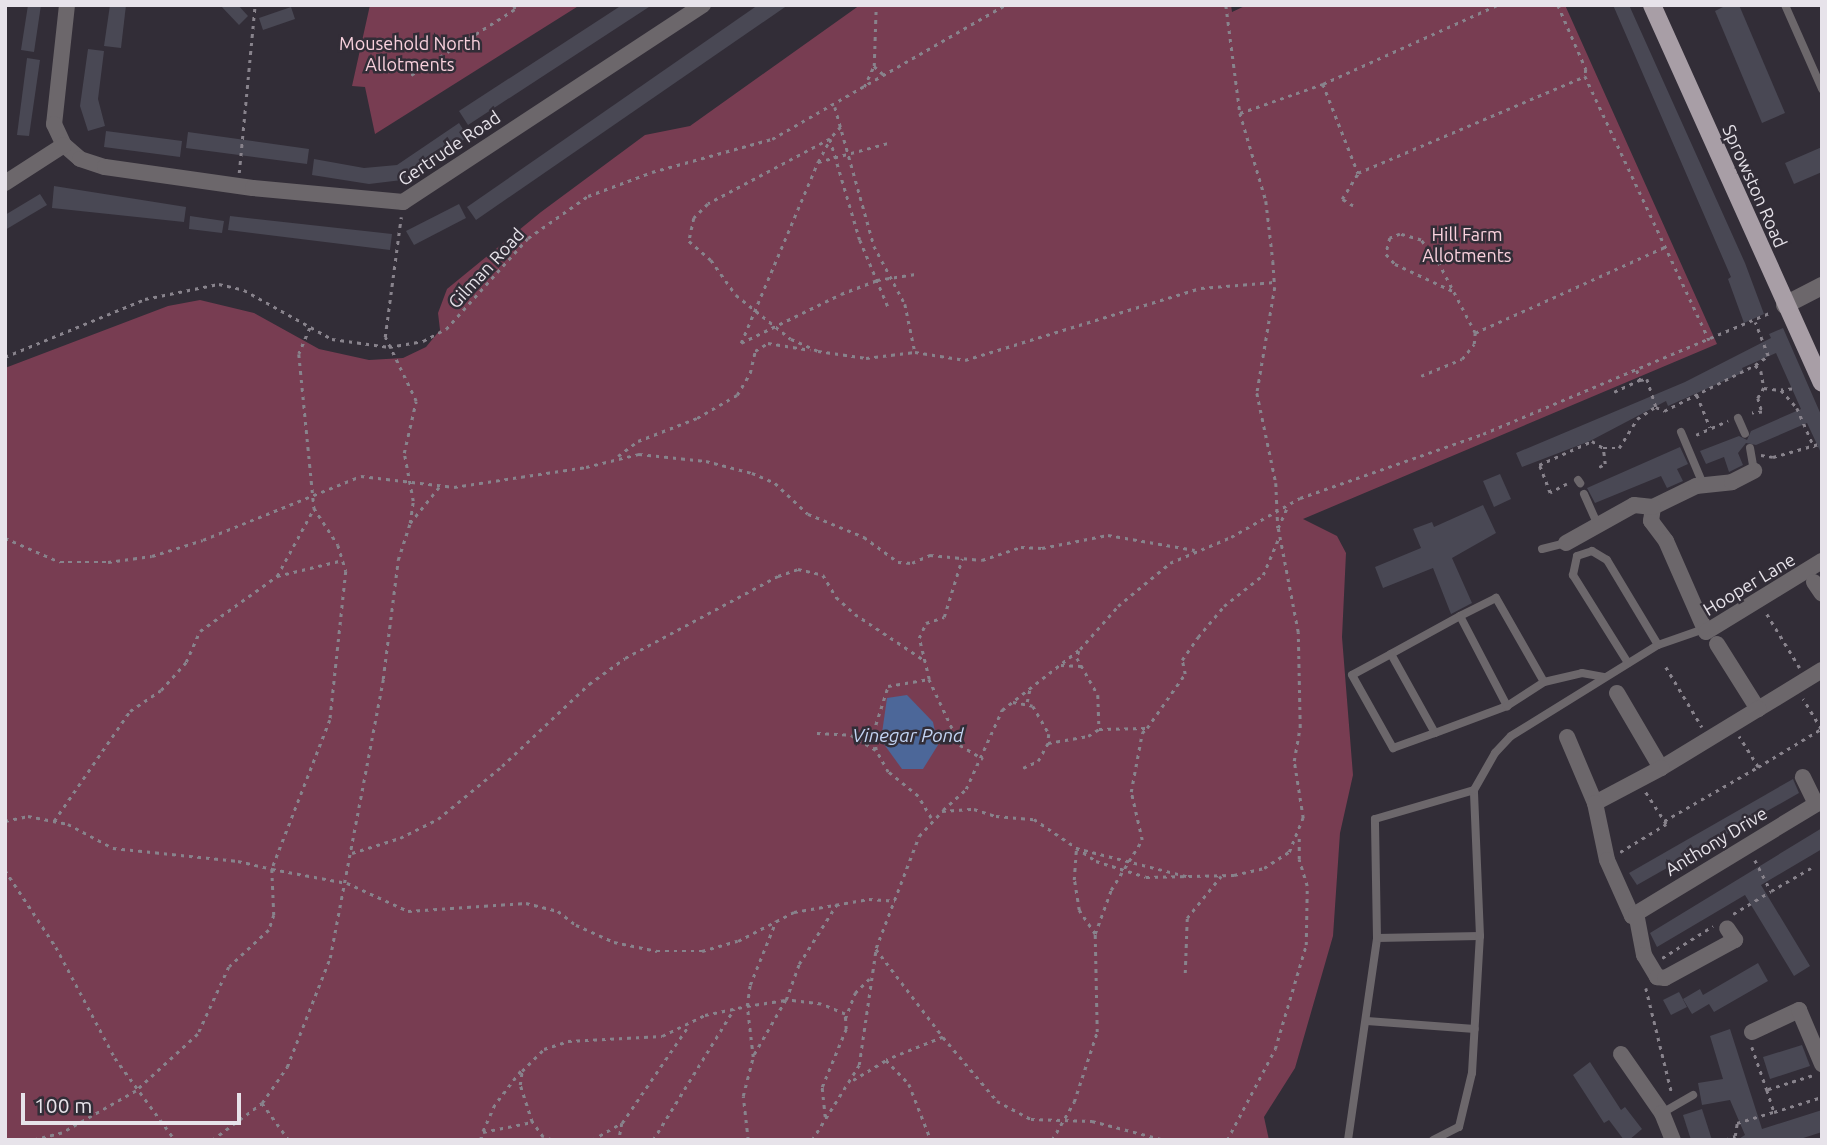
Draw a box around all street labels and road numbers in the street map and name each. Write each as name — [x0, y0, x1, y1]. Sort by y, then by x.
street label: Gertrude Road — [394, 106, 504, 190]
street label: Sprowston Road — [1718, 121, 1792, 251]
street label: Gilman Road — [443, 223, 529, 313]
street label: Hooper Lane — [1699, 548, 1799, 620]
street label: Anthony Drive — [1661, 802, 1771, 880]

